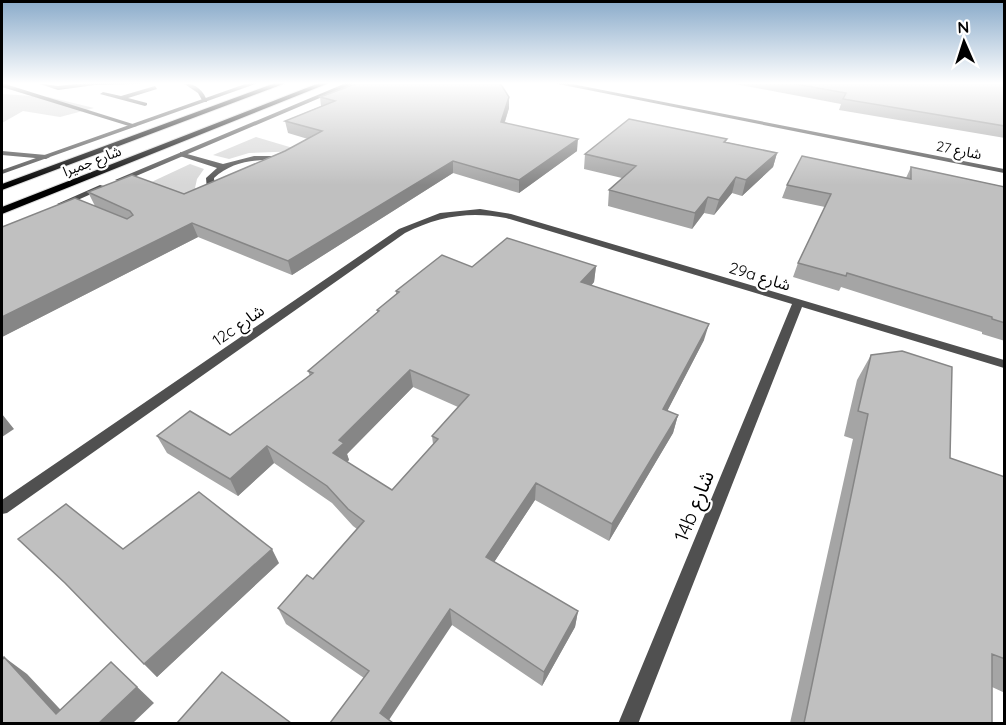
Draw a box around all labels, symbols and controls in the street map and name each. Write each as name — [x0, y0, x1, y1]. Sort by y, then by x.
north arrow — [934, 12, 994, 72]
text: N — [957, 17, 970, 37]
street label: شارع 27 — [934, 137, 983, 165]
street label: شارع جميرا — [60, 142, 125, 182]
street label: 29a شارع — [726, 257, 793, 298]
street label: 12c شارع — [208, 300, 269, 352]
street label: 14b شارع — [668, 467, 722, 546]

